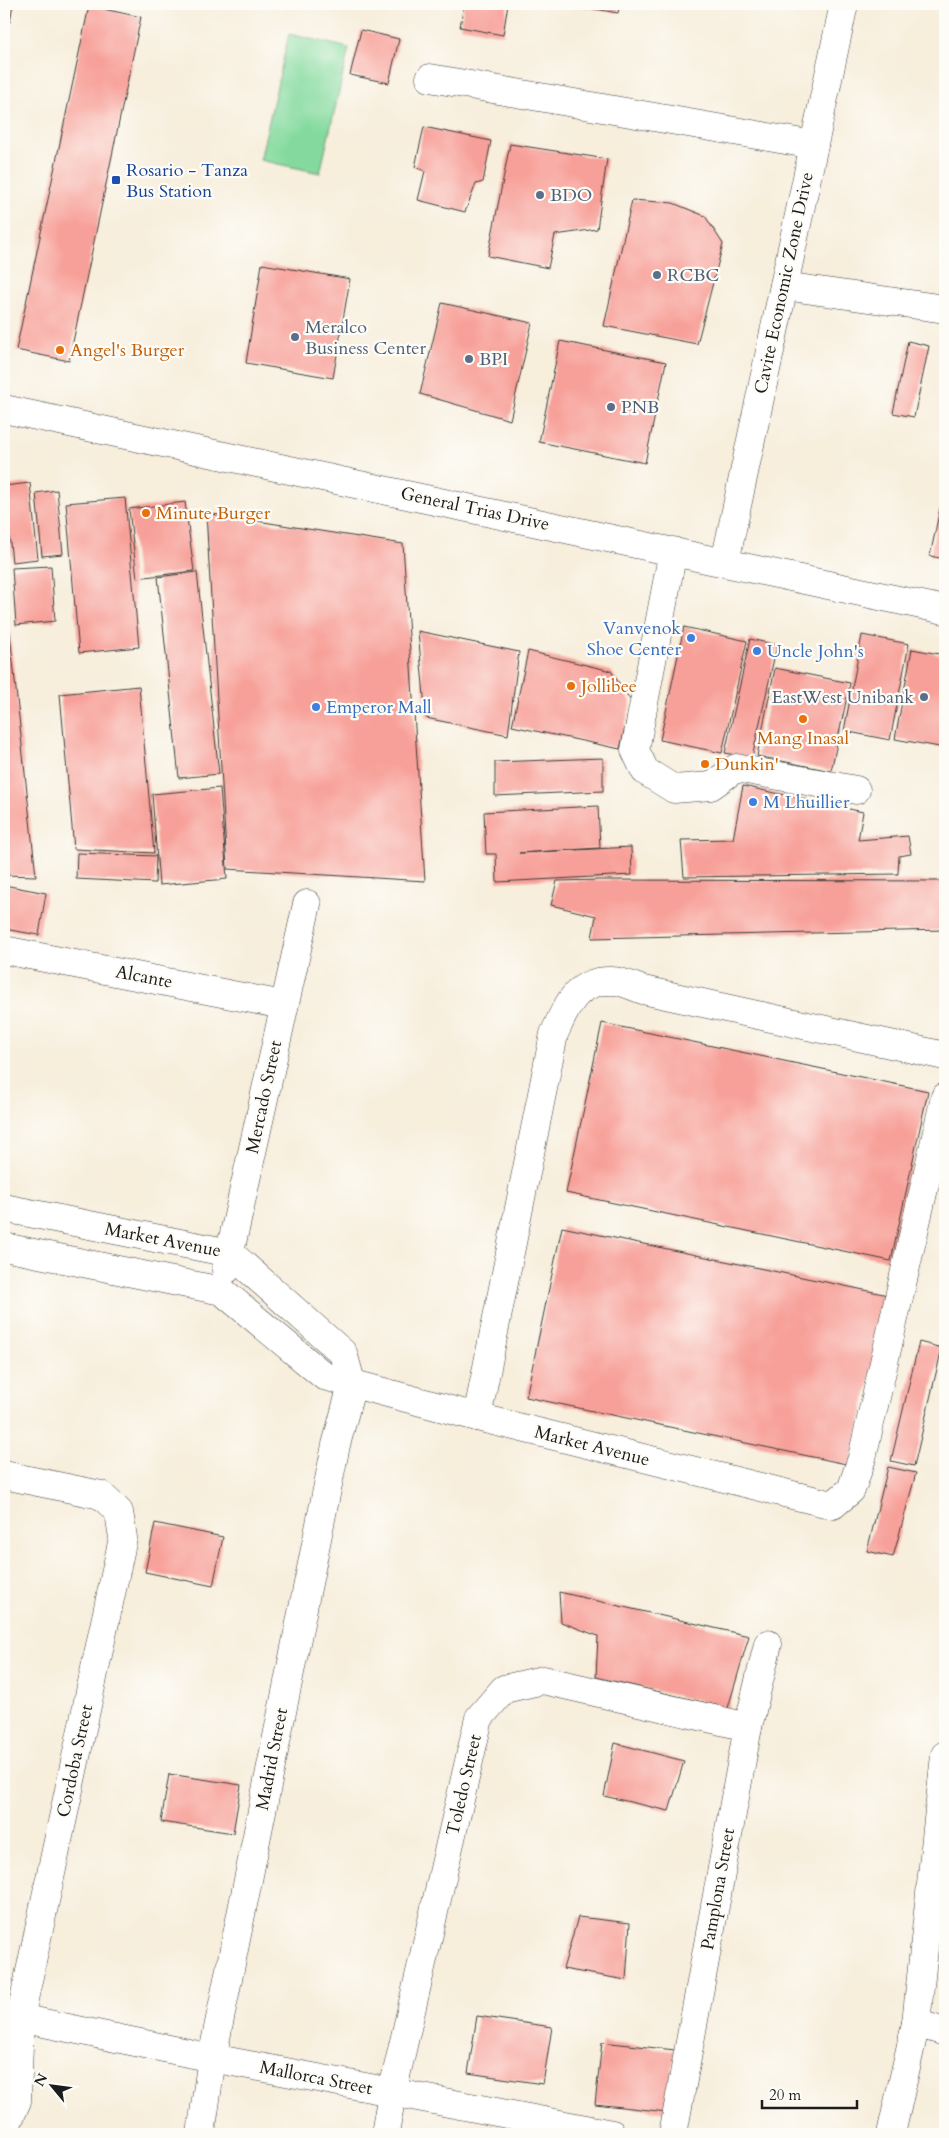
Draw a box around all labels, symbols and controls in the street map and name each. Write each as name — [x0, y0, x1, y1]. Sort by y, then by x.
place label: Rosario - Tanza Bus Station — [126, 158, 248, 204]
street label: Cavite Economic Zone Drive — [748, 170, 820, 396]
marker: Rosario - Tanza Bus Station — [110, 174, 122, 186]
place label: BDO — [550, 183, 592, 208]
marker: BDO — [534, 189, 546, 201]
place label: RCBC — [667, 263, 719, 288]
marker: RCBC — [651, 269, 663, 281]
place label: Meralco Business Center — [305, 315, 427, 361]
marker: Meralco Business Center — [289, 331, 301, 343]
place label: Angel's Burger — [70, 338, 185, 363]
marker: Angel's Burger — [54, 344, 66, 356]
place label: BPI — [479, 347, 508, 372]
marker: BPI — [463, 353, 475, 365]
place label: PNB — [621, 395, 659, 420]
marker: PNB — [605, 401, 617, 413]
street label: General Trias Drive — [398, 481, 552, 537]
place label: Minute Burger — [156, 501, 271, 526]
marker: Minute Burger — [140, 507, 152, 519]
place label: Vanvenok Shoe Center — [587, 616, 681, 662]
marker: Vanvenok Shoe Center — [685, 632, 697, 644]
place label: Uncle John's — [767, 639, 864, 664]
marker: Uncle John's — [751, 645, 763, 657]
place label: Jollibee — [578, 674, 637, 699]
marker: Jollibee — [565, 680, 577, 692]
place label: EastWest Unibank — [772, 685, 914, 710]
marker: EastWest Unibank — [918, 691, 930, 703]
place label: Emperor Mall — [326, 695, 432, 720]
marker: Emperor Mall — [310, 701, 322, 713]
marker: Mang Inasal — [797, 713, 809, 725]
place label: Mang Inasal — [757, 726, 850, 751]
place label: Dunkin' — [715, 752, 779, 777]
marker: Dunkin' — [699, 758, 711, 770]
place label: M Lhuillier — [763, 790, 850, 815]
marker: M Lhuillier — [747, 796, 759, 808]
street label: Alcante — [113, 959, 175, 995]
street label: Mercado Street — [240, 1038, 288, 1156]
street label: Market Avenue — [103, 1216, 223, 1264]
street label: Market Avenue — [532, 1420, 652, 1472]
street label: Cordoba Street — [51, 1702, 99, 1820]
street label: Madrid Street — [250, 1705, 294, 1812]
street label: Toledo Street — [440, 1732, 488, 1838]
street label: Pamplona Street — [695, 1826, 741, 1952]
street label: Mallorca Street — [258, 2055, 375, 2101]
north arrow — [28, 2060, 78, 2110]
text: N — [30, 2070, 52, 2090]
scale bar — [762, 2078, 856, 2110]
text: 20 m — [769, 2085, 801, 2105]

